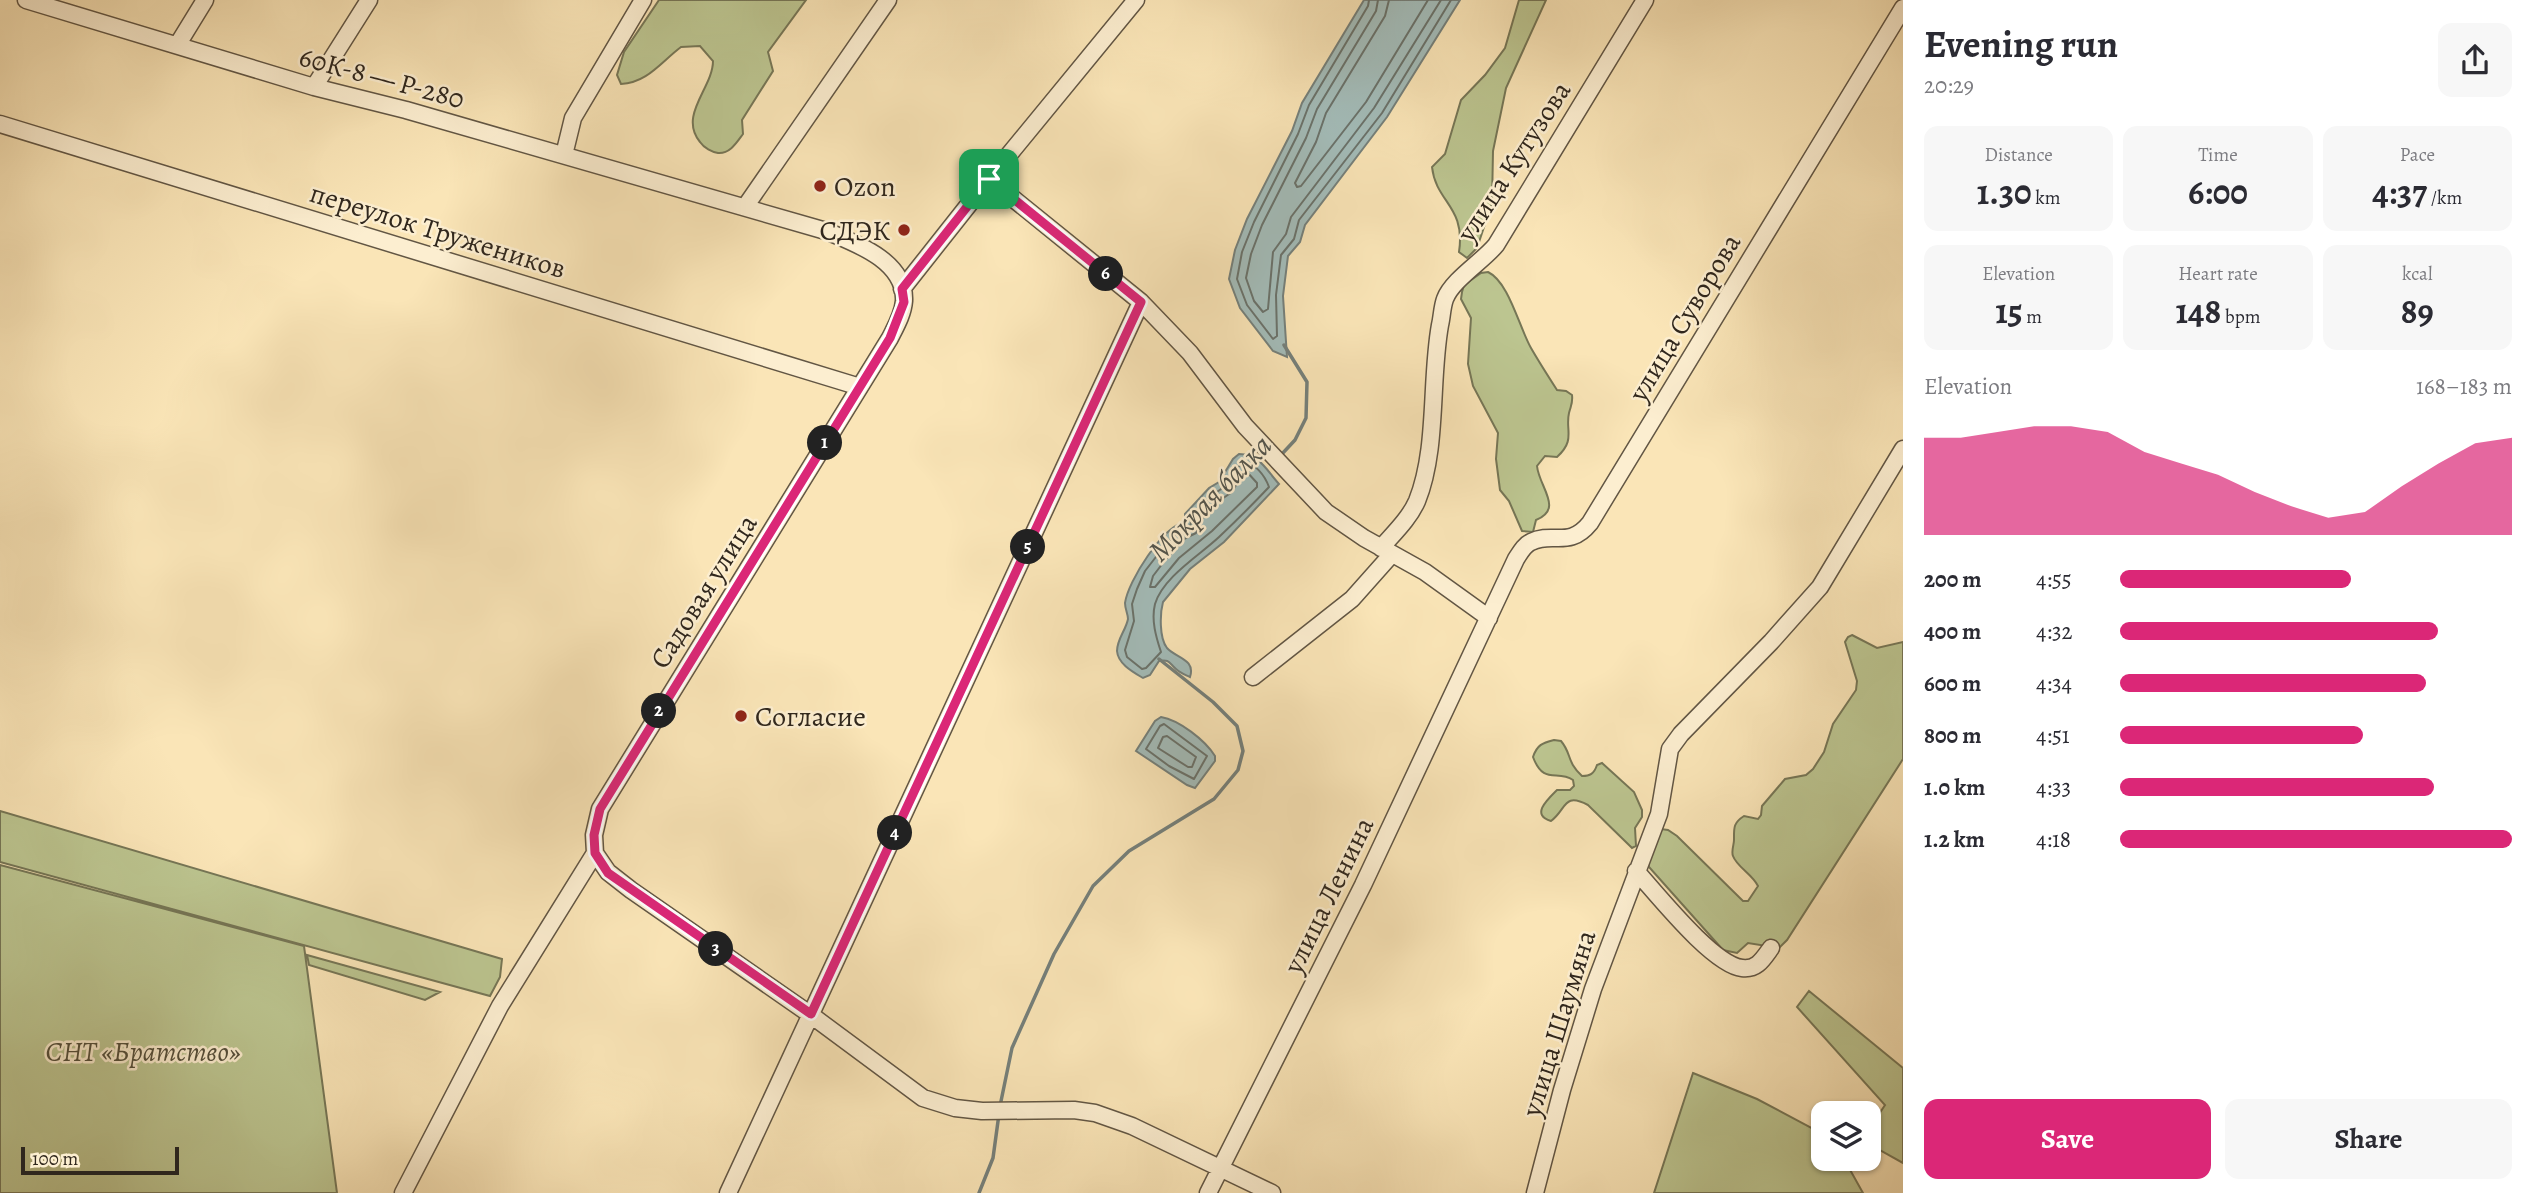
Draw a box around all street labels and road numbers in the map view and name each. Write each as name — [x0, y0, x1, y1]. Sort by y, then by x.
street label: 60К-8 — Р-280 — [295, 38, 469, 118]
street label: улица Кутузова — [1447, 74, 1580, 250]
street label: переулок Тружеников — [305, 174, 570, 288]
street label: улица Суворова — [1619, 226, 1750, 409]
street label: Садовая улица — [641, 507, 766, 676]
street label: улица Ленина — [1274, 811, 1383, 981]
street label: улица Шаумяна — [1512, 925, 1605, 1122]

